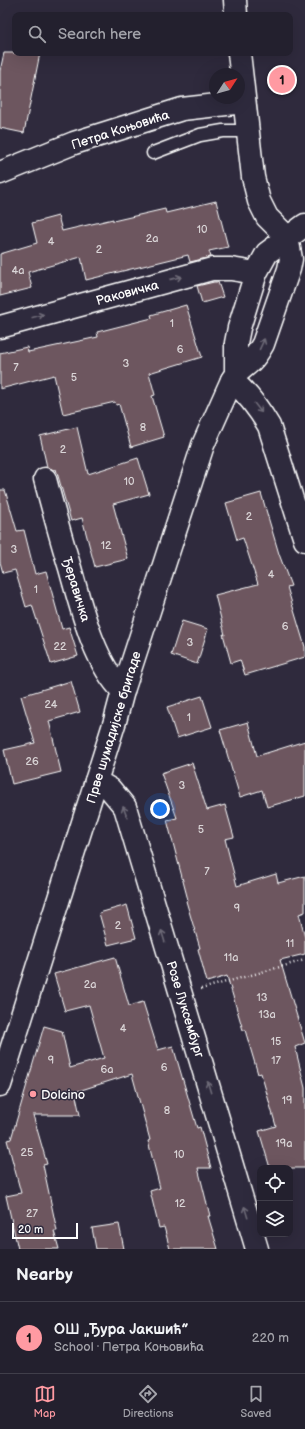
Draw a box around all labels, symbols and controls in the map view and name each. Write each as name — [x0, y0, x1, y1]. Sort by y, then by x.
search box — [12, 12, 293, 56]
icon: search — [26, 23, 48, 45]
text: Search here — [58, 25, 141, 44]
pin: 1 — [269, 65, 295, 95]
north arrow — [209, 68, 245, 104]
street label: Петра Коњовића — [69, 106, 172, 153]
house number: 10 — [197, 223, 208, 236]
house number: 2a — [146, 232, 158, 245]
house number: 4 — [48, 235, 55, 248]
house number: 2 — [96, 243, 103, 256]
house number: 4a — [12, 264, 24, 277]
one-way arrow — [170, 274, 183, 281]
street label: Раковичка — [94, 277, 161, 309]
one-way arrow — [31, 312, 44, 319]
house number: 1 — [170, 317, 174, 330]
one-way arrow — [259, 339, 266, 351]
house number: 6 — [177, 343, 184, 356]
house number: 3 — [123, 357, 130, 370]
house number: 7 — [13, 361, 19, 374]
house number: 5 — [71, 371, 77, 384]
one-way arrow — [254, 403, 262, 414]
house number: 8 — [140, 421, 146, 434]
house number: 2 — [60, 443, 67, 456]
house number: 10 — [124, 475, 135, 488]
house number: 2 — [246, 510, 253, 523]
house number: 12 — [101, 539, 112, 552]
house number: 3 — [11, 543, 18, 556]
street label: Ђеравичка — [59, 555, 94, 624]
house number: 4 — [268, 568, 275, 581]
house number: 1 — [34, 583, 38, 596]
house number: 6 — [282, 620, 289, 633]
house number: 3 — [187, 636, 194, 649]
house number: 22 — [54, 640, 67, 653]
street label: Прве шумадијске бригаде — [83, 649, 145, 805]
house number: 24 — [44, 698, 58, 711]
house number: 1 — [187, 711, 191, 724]
house number: 26 — [25, 755, 39, 768]
house number: 3 — [179, 779, 186, 792]
your location — [150, 799, 170, 819]
one-way arrow — [121, 806, 129, 818]
house number: 5 — [198, 823, 204, 836]
house number: 7 — [204, 865, 210, 878]
house number: 9 — [234, 902, 240, 915]
house number: 2 — [115, 919, 122, 932]
one-way arrow — [159, 929, 166, 942]
house number: 11 — [286, 937, 294, 950]
house number: 11a — [224, 951, 238, 964]
street label: Розе Луксембург — [163, 959, 207, 1060]
house number: 2a — [84, 978, 96, 991]
house number: 13 — [256, 991, 268, 1004]
house number: 13a — [258, 1008, 276, 1021]
house number: 4 — [120, 1022, 127, 1035]
house number: 15 — [271, 1035, 281, 1048]
house number: 9 — [48, 1054, 54, 1067]
house number: 17 — [271, 1054, 281, 1067]
house number: 6 — [161, 1061, 168, 1074]
house number: 6a — [101, 1063, 113, 1076]
one-way arrow — [205, 1081, 212, 1094]
place label: Dolcino — [41, 1087, 85, 1103]
marker: Dolcino — [28, 1089, 38, 1099]
house number: 19 — [282, 1094, 292, 1107]
house number: 8 — [164, 1104, 170, 1117]
house number: 19a — [276, 1137, 292, 1150]
house number: 25 — [21, 1146, 33, 1159]
house number: 10 — [174, 1148, 185, 1161]
map controls — [257, 1165, 293, 1237]
button: locate — [257, 1165, 293, 1201]
house number: 12 — [175, 1197, 186, 1210]
button: layers — [257, 1201, 293, 1237]
one-way arrow — [242, 1205, 249, 1218]
house number: 27 — [26, 1207, 39, 1220]
scale bar — [12, 1221, 78, 1240]
text: 20 m — [18, 1223, 43, 1236]
text: Nearby — [16, 1265, 73, 1285]
text: ОШ „Ђура Јакшић” — [54, 1320, 189, 1339]
text: 1 — [26, 1330, 32, 1346]
text: 220 m — [252, 1330, 289, 1346]
text: School · Петра Коњовића — [54, 1339, 204, 1355]
tab: Map — [34, 1383, 56, 1420]
tab: Directions — [123, 1383, 173, 1420]
tab: Saved — [241, 1383, 271, 1420]

